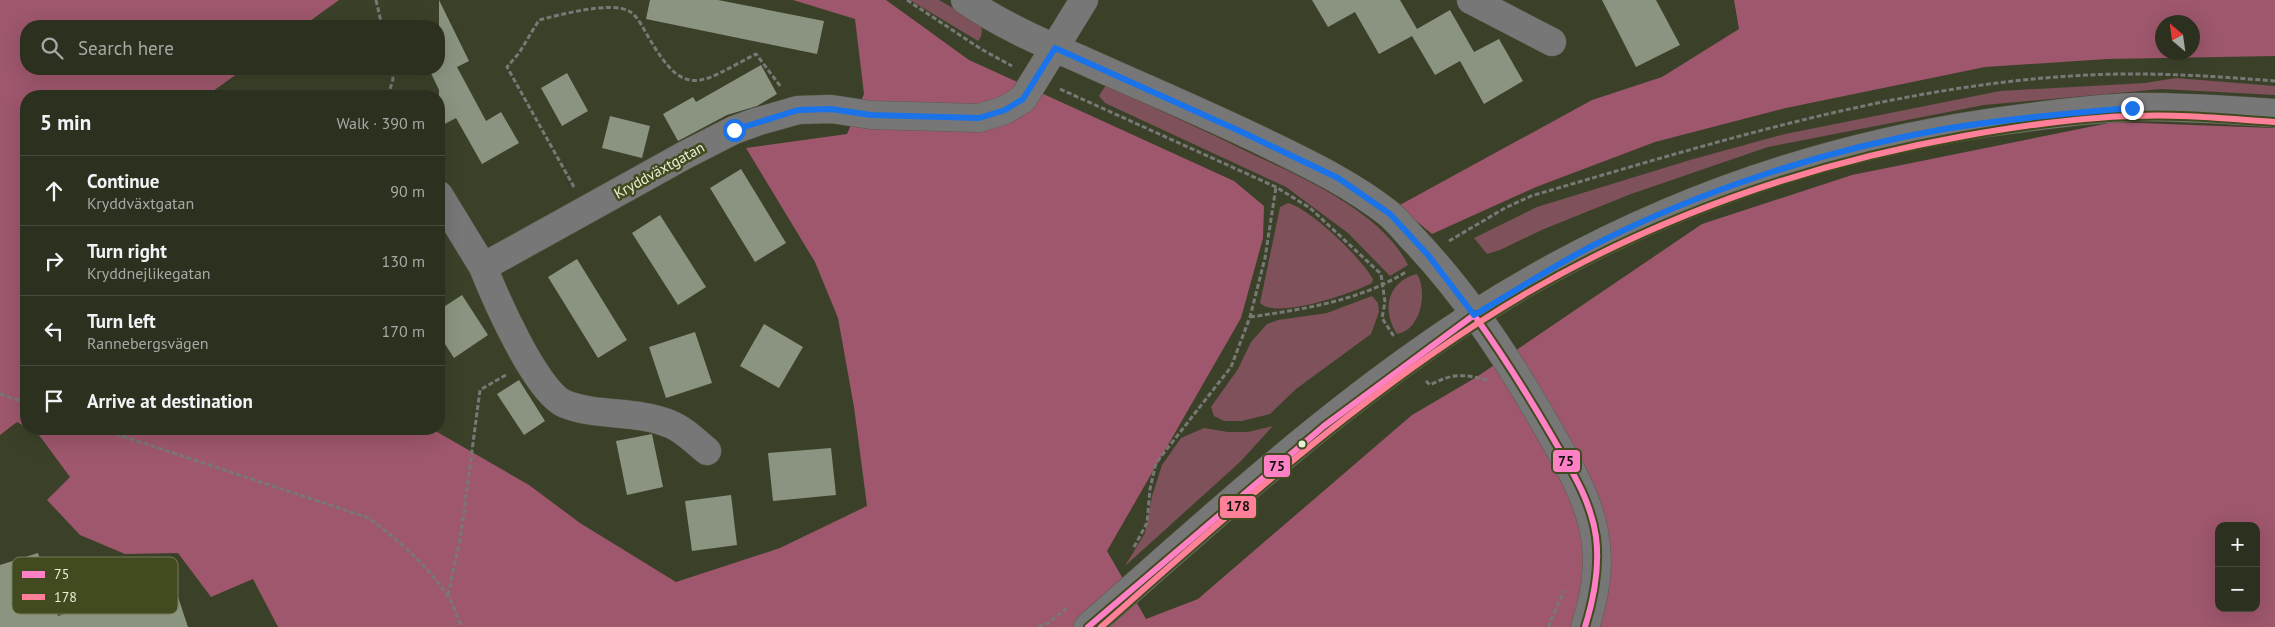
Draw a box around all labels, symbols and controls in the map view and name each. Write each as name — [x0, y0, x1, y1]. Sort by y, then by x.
north arrow — [2155, 15, 2200, 60]
search box — [20, 20, 445, 75]
icon: search — [38, 34, 66, 62]
text: Search here — [78, 36, 174, 60]
route end — [2121, 97, 2144, 120]
text: 5 min — [40, 109, 91, 136]
text: Walk · 390 m — [336, 113, 425, 133]
route start — [723, 119, 746, 142]
street label: Kryddväxtgatan — [610, 137, 708, 203]
text: Continue — [87, 169, 159, 193]
icon: ahead — [40, 177, 68, 205]
text: 90 m — [390, 181, 425, 201]
text: Kryddväxtgatan — [87, 193, 194, 213]
text: Turn right — [87, 239, 167, 263]
icon: right — [40, 247, 68, 275]
text: 130 m — [382, 251, 425, 271]
text: Kryddnejlikegatan — [87, 263, 211, 283]
text: Turn left — [87, 309, 156, 333]
icon: left — [40, 317, 68, 345]
text: 170 m — [382, 321, 425, 341]
text: Rannebergsvägen — [87, 333, 209, 353]
icon: arrive — [40, 387, 68, 415]
text: Arrive at destination — [87, 389, 253, 413]
unlabelled marker — [1297, 439, 1307, 449]
line badge: 75 — [1552, 449, 1581, 473]
text: 75 — [1558, 452, 1574, 470]
line badge: 75 — [1263, 454, 1291, 478]
text: 75 — [1269, 457, 1285, 475]
line badge: 178 — [1219, 495, 1257, 519]
text: 178 — [1226, 497, 1250, 515]
map controls — [2215, 522, 2260, 612]
button: + — [2215, 522, 2260, 567]
legend — [12, 557, 178, 614]
text: 75 — [54, 565, 69, 583]
button: − — [2215, 567, 2260, 612]
text: 178 — [54, 588, 77, 606]

